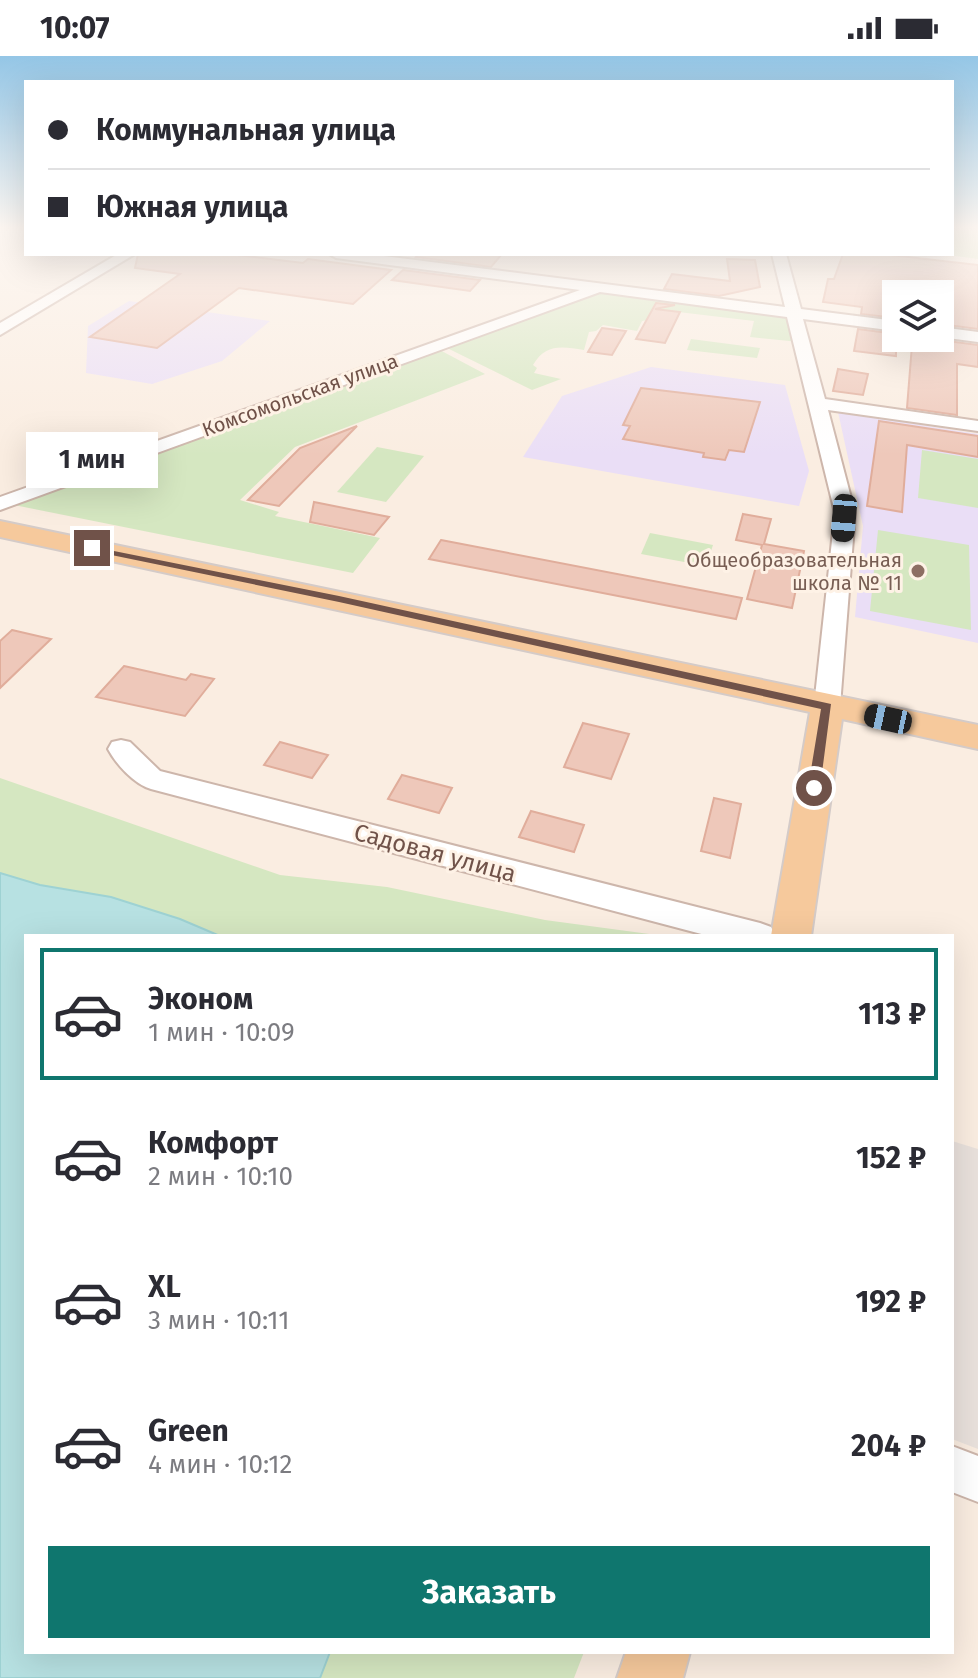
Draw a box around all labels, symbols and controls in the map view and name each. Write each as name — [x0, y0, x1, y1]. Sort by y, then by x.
text: 10:07 — [40, 10, 110, 46]
text: Коммунальная улица — [96, 112, 396, 148]
text: Южная улица — [96, 189, 288, 225]
map controls — [882, 280, 954, 352]
button: layers — [882, 280, 954, 352]
street label: Комсомольская улица — [199, 348, 401, 442]
callout: 1 мин — [26, 432, 158, 488]
text: 1 мин — [59, 444, 125, 475]
car — [830, 493, 858, 543]
route end — [74, 530, 110, 566]
place label: Общеобразовательная школа № 11 — [686, 548, 902, 595]
marker: Общеобразовательная школа № 11 — [909, 562, 927, 580]
car — [862, 702, 914, 736]
route start — [796, 770, 832, 806]
street label: Садовая улица — [351, 818, 519, 888]
icon: car — [52, 978, 124, 1050]
text: Эконом — [148, 981, 253, 1017]
text: 113 ₽ — [858, 996, 926, 1032]
text: 1 мин · 10:09 — [148, 1017, 295, 1048]
icon: car — [52, 1122, 124, 1194]
text: Комфорт — [148, 1125, 278, 1161]
text: 152 ₽ — [856, 1140, 926, 1176]
text: 2 мин · 10:10 — [148, 1161, 293, 1192]
icon: car — [52, 1266, 124, 1338]
text: XL — [148, 1269, 181, 1305]
text: 192 ₽ — [855, 1284, 926, 1320]
text: 3 мин · 10:11 — [148, 1305, 289, 1336]
icon: car — [52, 1410, 124, 1482]
text: Green — [148, 1413, 229, 1449]
text: 204 ₽ — [851, 1428, 926, 1464]
text: 4 мин · 10:12 — [148, 1449, 292, 1480]
button: Заказать — [48, 1546, 930, 1638]

